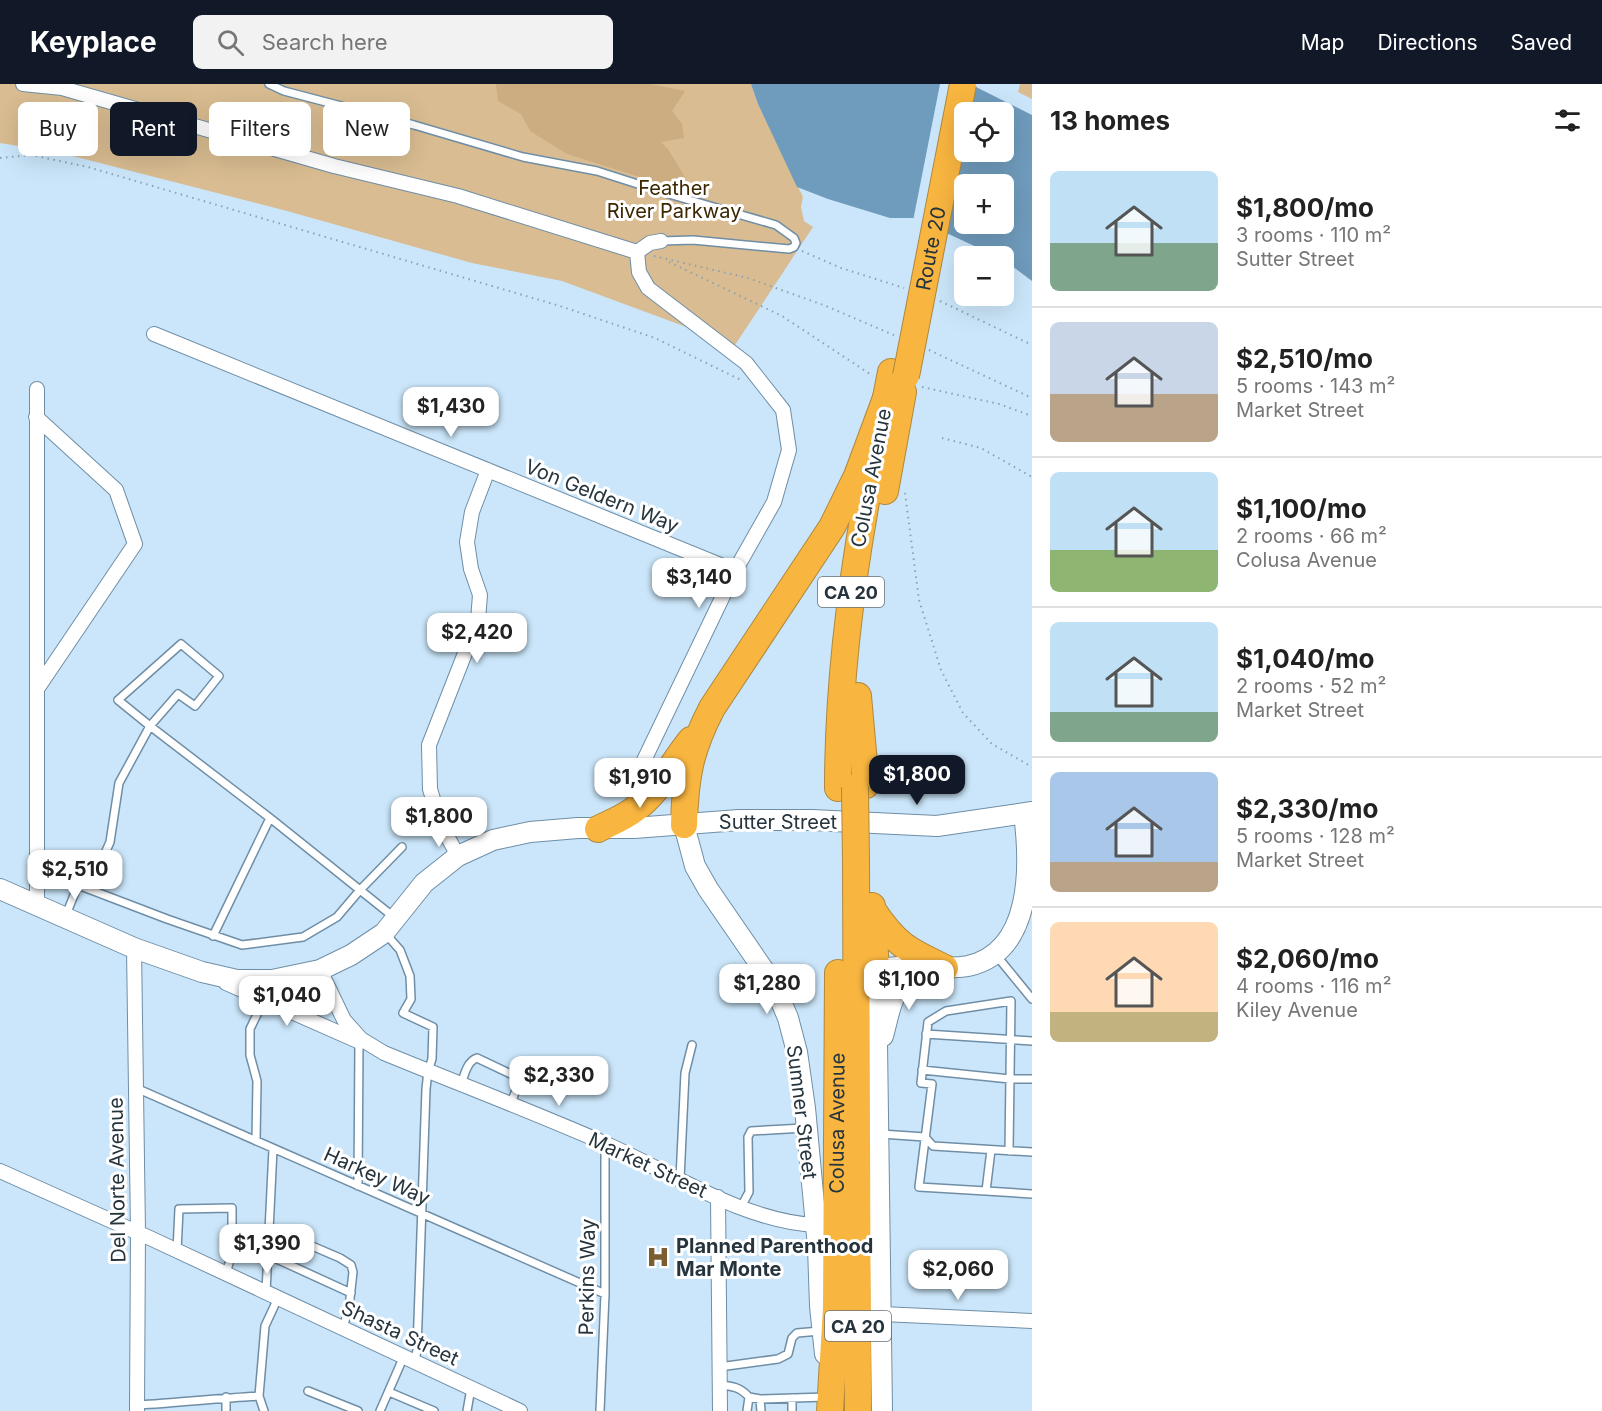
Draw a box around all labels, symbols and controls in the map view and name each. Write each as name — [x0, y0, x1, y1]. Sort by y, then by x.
search box — [193, 15, 613, 69]
text: Keyplace — [30, 25, 157, 59]
icon: search — [214, 26, 247, 59]
text: Search here — [262, 29, 388, 55]
text: Map — [1301, 30, 1344, 55]
text: Directions — [1377, 30, 1478, 55]
text: Saved — [1511, 30, 1572, 55]
chip: Buy — [18, 102, 98, 156]
chip: Rent — [110, 102, 197, 156]
chip: Filters — [209, 102, 311, 156]
chip: New — [323, 102, 410, 156]
map controls — [954, 102, 1014, 306]
button: locate — [954, 102, 1014, 162]
icon: filters — [1551, 104, 1584, 137]
text: 13 homes — [1050, 105, 1170, 136]
button: + — [954, 174, 1014, 234]
park label: Feather River Parkway — [607, 176, 741, 223]
text: $1,800/mo — [1236, 192, 1374, 223]
icon: home — [1098, 195, 1170, 267]
street label: Route 20 — [911, 204, 951, 292]
text: 3 rooms · 110 m² — [1236, 223, 1391, 247]
button: − — [954, 246, 1014, 306]
text: Sutter Street — [1236, 247, 1354, 271]
text: $2,510/mo — [1236, 343, 1373, 374]
icon: home — [1098, 346, 1170, 418]
text: 5 rooms · 143 m² — [1236, 374, 1395, 398]
pin: $1,430 — [402, 387, 500, 438]
text: $1,430 — [417, 394, 485, 418]
text: Market Street — [1236, 398, 1364, 422]
street label: Colusa Avenue — [846, 407, 896, 549]
street label: Von Geldern Way — [522, 454, 682, 538]
text: $1,100/mo — [1236, 493, 1367, 524]
icon: home — [1098, 496, 1170, 568]
text: 2 rooms · 66 m² — [1236, 524, 1387, 548]
text: Colusa Avenue — [1236, 548, 1377, 572]
pin: $3,140 — [650, 558, 748, 609]
text: $3,140 — [666, 565, 732, 589]
road number: CA 20 — [818, 577, 884, 607]
pin: $2,420 — [428, 613, 526, 664]
text: $2,420 — [441, 620, 513, 644]
text: $1,040/mo — [1236, 643, 1375, 674]
icon: home — [1098, 646, 1170, 718]
text: 2 rooms · 52 m² — [1236, 674, 1386, 698]
text: Market Street — [1236, 698, 1364, 722]
pin: $1,800 — [868, 755, 966, 806]
pin: $1,910 — [591, 758, 689, 809]
text: $1,800 — [883, 762, 951, 786]
text: $1,910 — [608, 765, 672, 789]
text: $2,330/mo — [1236, 793, 1378, 824]
icon: home — [1098, 796, 1170, 868]
pin: $1,800 — [390, 797, 488, 848]
text: $1,800 — [405, 804, 473, 828]
street label: Sutter Street — [719, 810, 838, 834]
text: 5 rooms · 128 m² — [1236, 824, 1395, 848]
text: Market Street — [1236, 848, 1364, 872]
pin: $2,510 — [26, 850, 124, 901]
text: $2,510 — [41, 857, 109, 881]
text: $2,060/mo — [1236, 943, 1379, 974]
icon: home — [1098, 946, 1170, 1018]
pin: $1,100 — [860, 960, 958, 1011]
pin: $1,280 — [718, 964, 816, 1015]
text: $1,100 — [878, 967, 940, 991]
text: $1,280 — [733, 971, 801, 995]
text: 4 rooms · 116 m² — [1236, 974, 1391, 998]
pin: $1,040 — [238, 976, 336, 1027]
text: $1,040 — [253, 983, 321, 1007]
text: Kiley Avenue — [1236, 998, 1358, 1022]
street label: Sumner Street — [782, 1043, 822, 1181]
street label: Colusa Avenue — [825, 1053, 850, 1194]
pin: $2,330 — [510, 1056, 608, 1107]
text: $2,330 — [523, 1063, 595, 1087]
street label: Del Norte Avenue — [104, 1097, 130, 1263]
street label: Market Street — [585, 1127, 711, 1203]
street label: Harkey Way — [320, 1142, 434, 1210]
street label: Perkins Way — [574, 1218, 600, 1336]
pin: $1,390 — [218, 1224, 316, 1275]
text: $1,390 — [233, 1231, 301, 1255]
place label: Planned Parenthood Mar Monte — [676, 1234, 873, 1281]
hospital icon: Planned Parenthood Mar Monte — [645, 1244, 671, 1270]
pin: $2,060 — [909, 1250, 1007, 1301]
text: $2,060 — [922, 1257, 994, 1281]
street label: Shasta Street — [338, 1295, 463, 1371]
road number: CA 20 — [825, 1311, 891, 1341]

